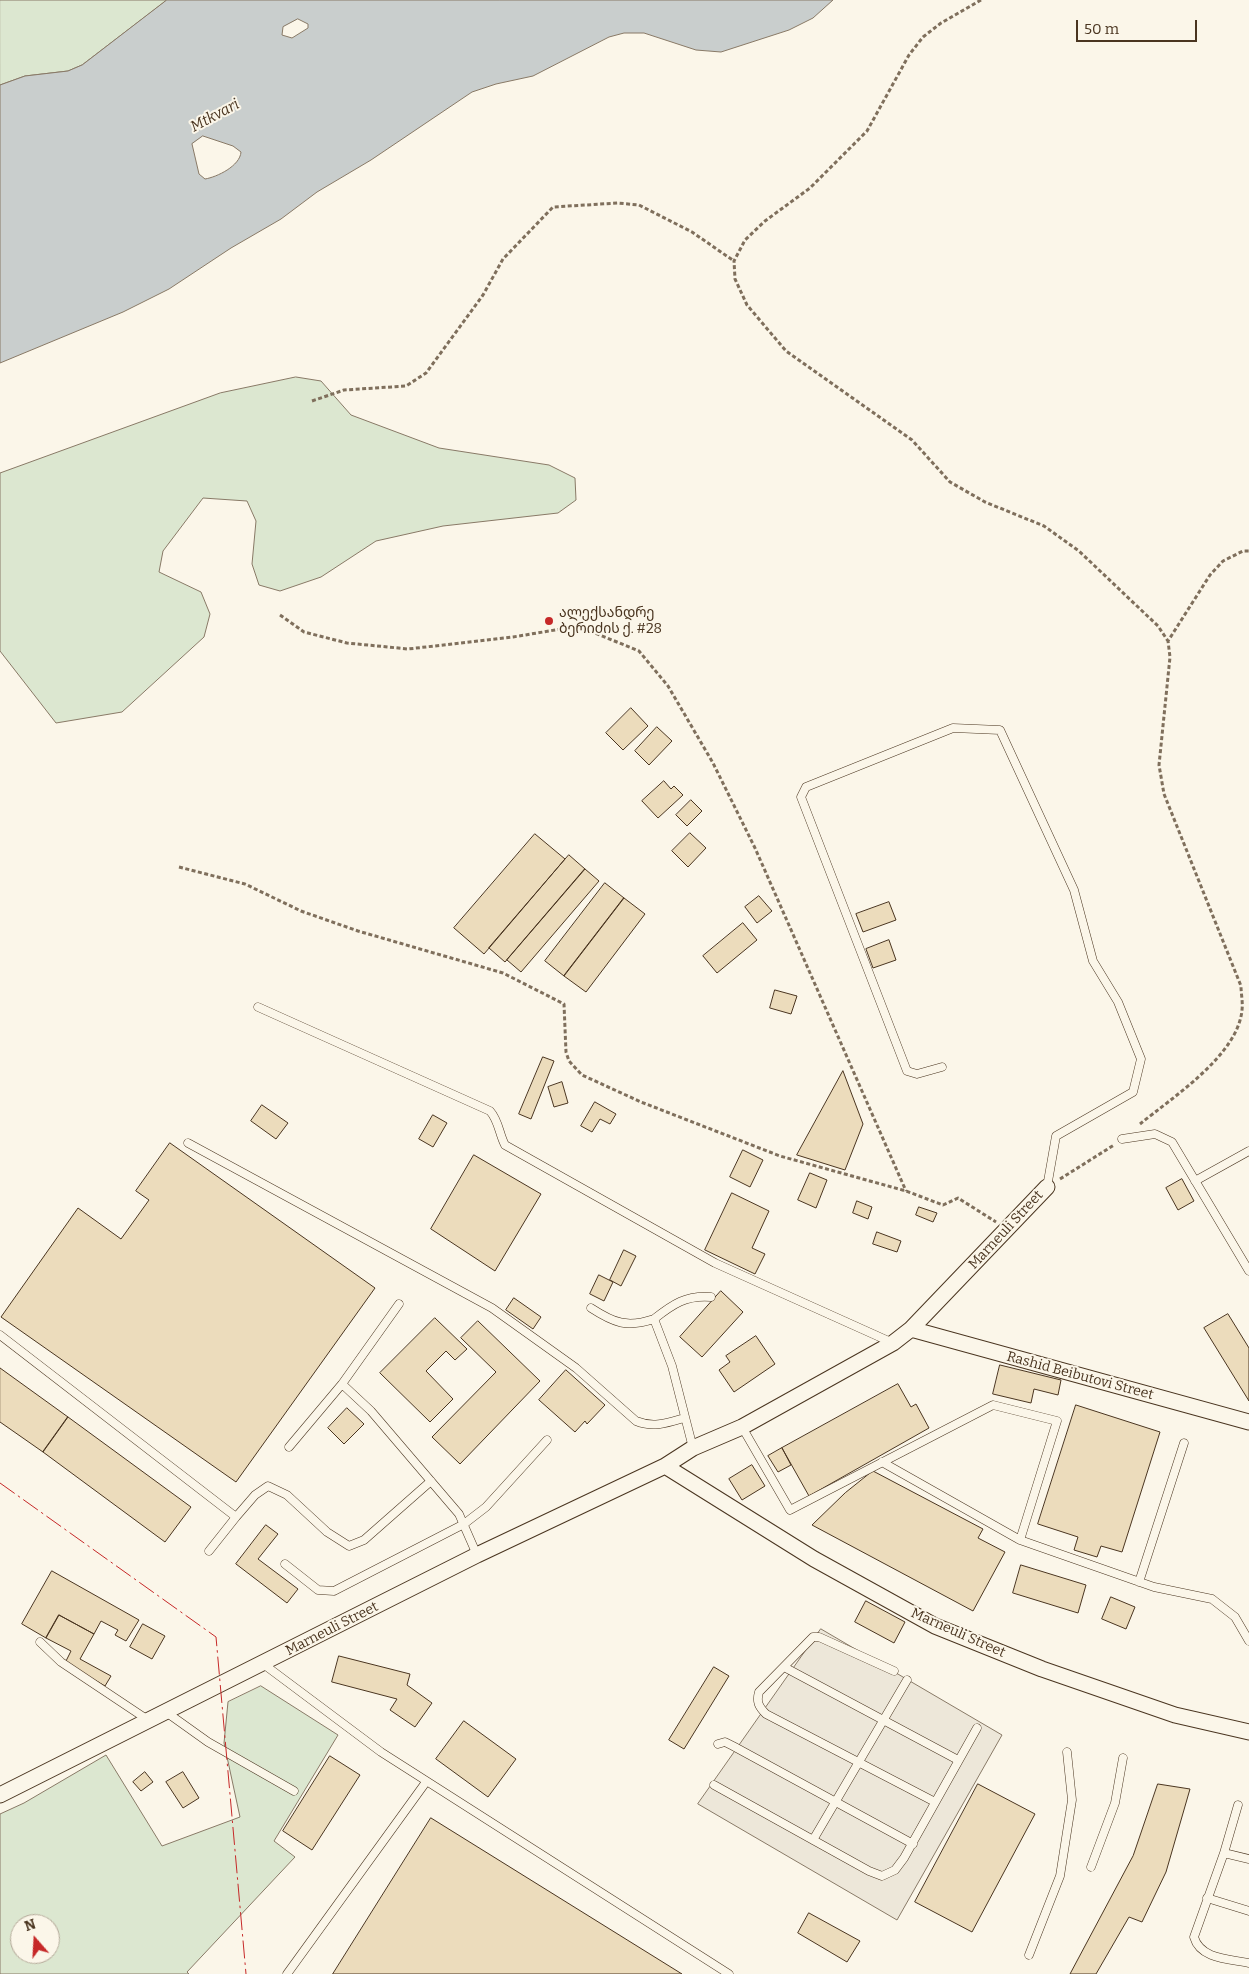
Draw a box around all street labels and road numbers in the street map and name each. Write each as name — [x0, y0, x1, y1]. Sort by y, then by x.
street label: Marneuli Street — [965, 1187, 1047, 1273]
street label: Rashid Beibutovi Street — [1005, 1348, 1155, 1404]
street label: Marneuli Street — [283, 1598, 381, 1660]
street label: Marneuli Street — [908, 1605, 1008, 1661]

